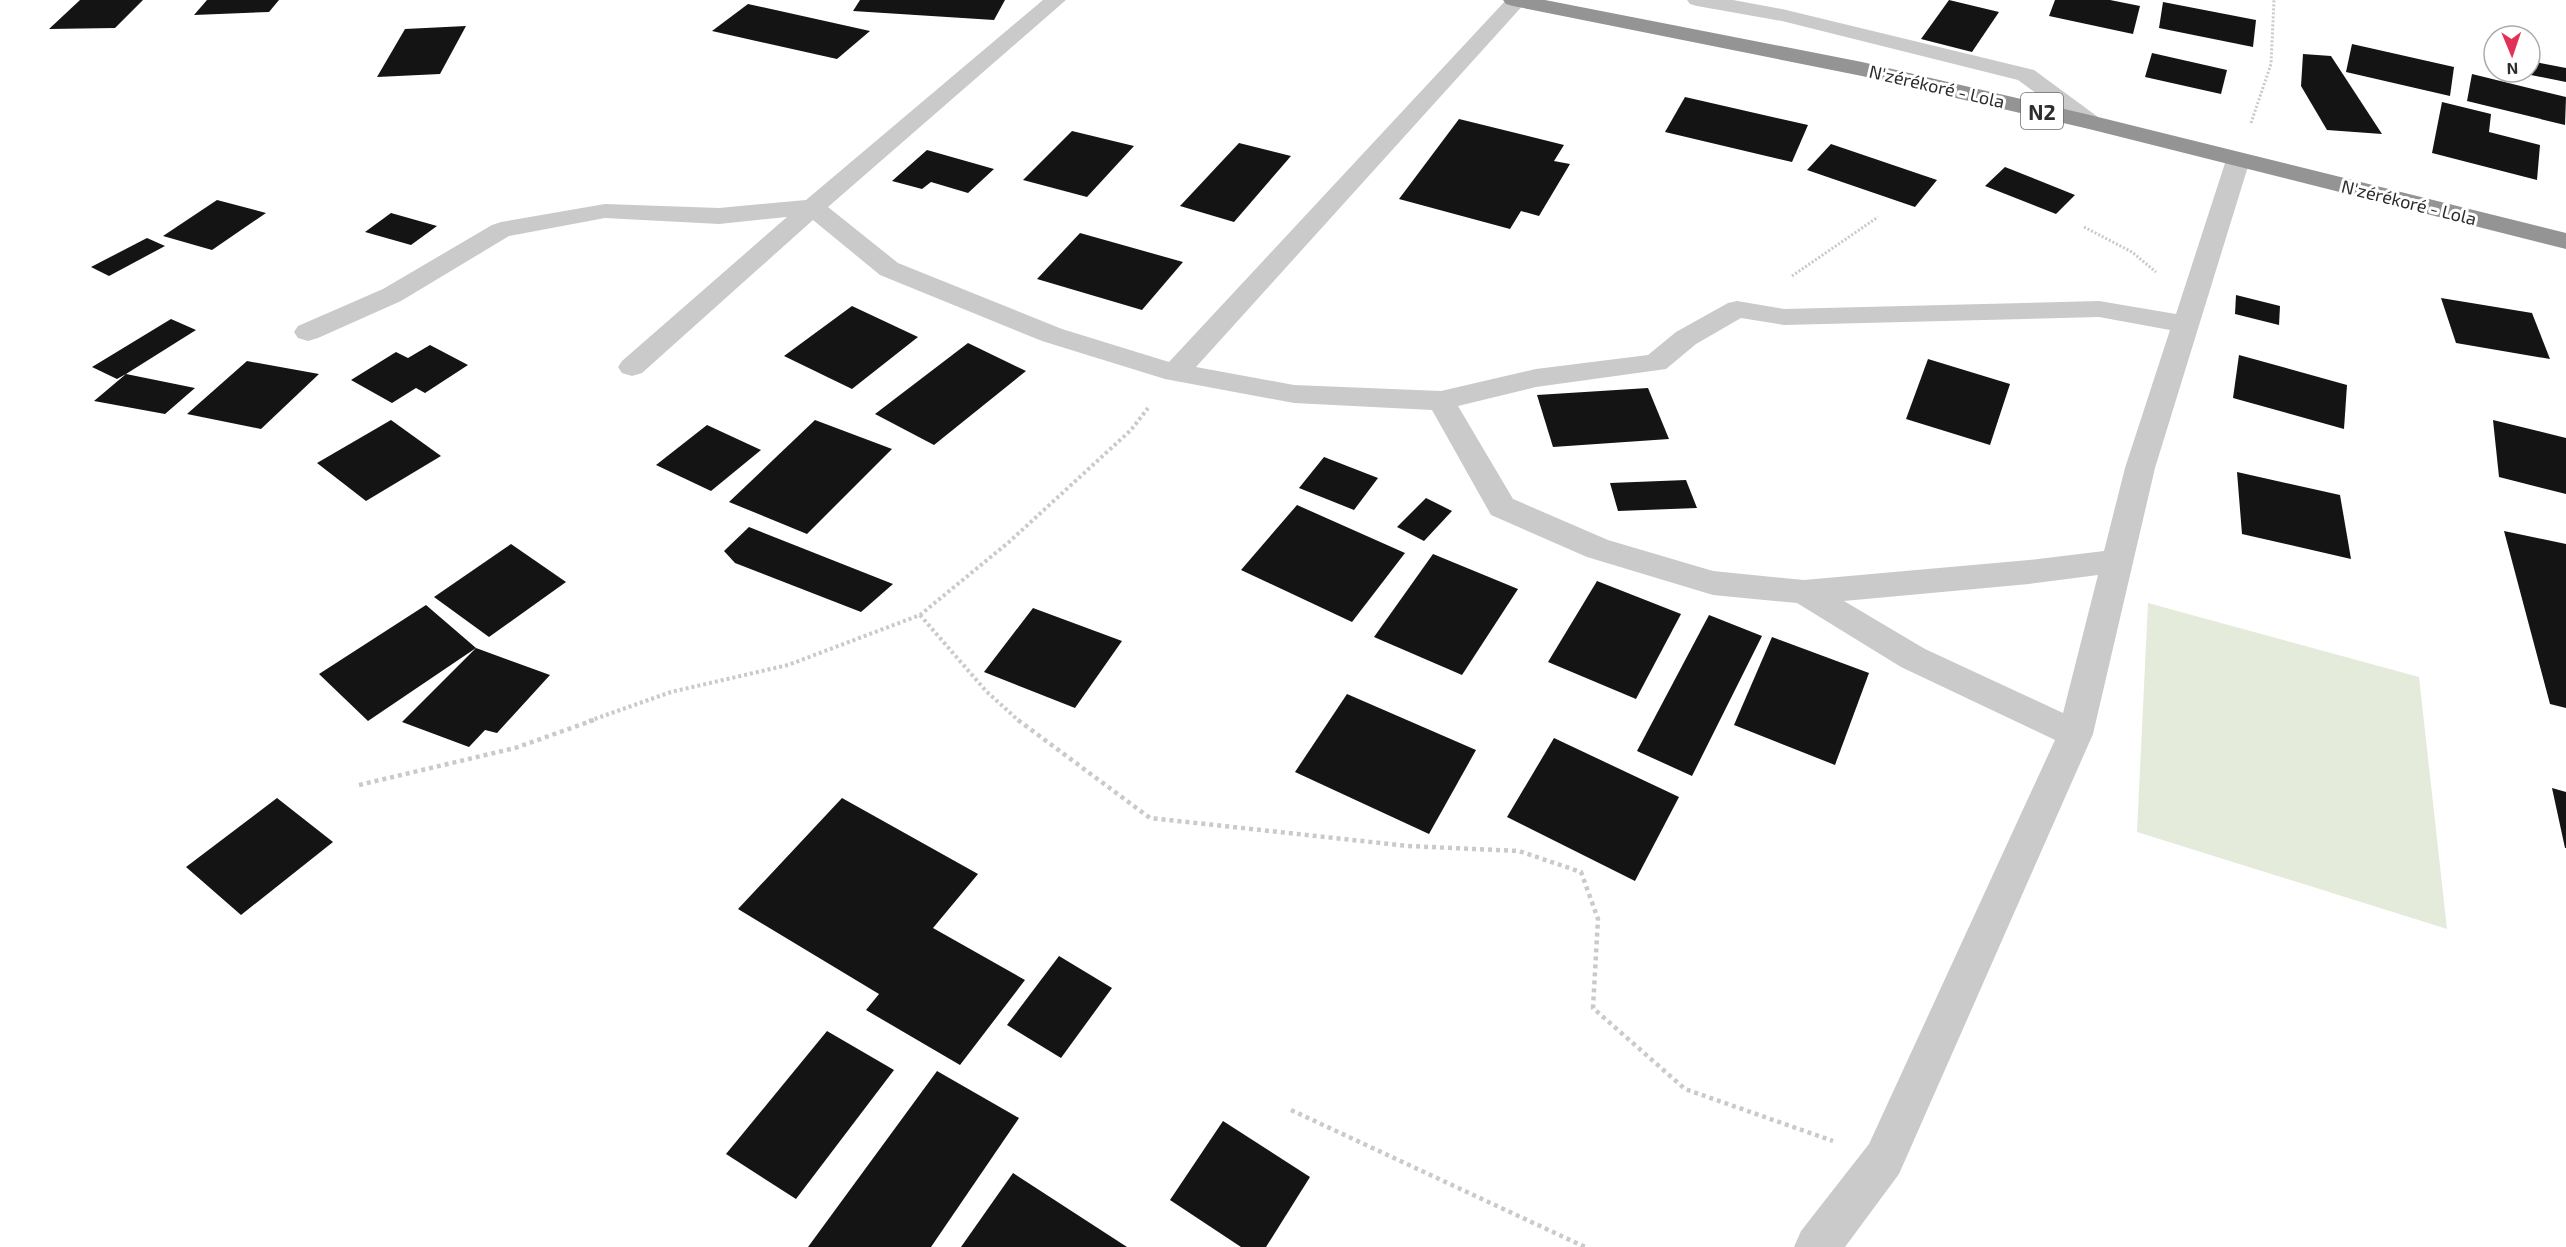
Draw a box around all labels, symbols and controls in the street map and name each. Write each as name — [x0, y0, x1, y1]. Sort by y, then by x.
north arrow — [2482, 24, 2542, 84]
street label: N'zérékoré - Lola — [1867, 60, 2007, 112]
text: N — [2506, 60, 2519, 79]
road number: N2 — [2021, 93, 2063, 129]
street label: N'zérékoré - Lola — [2339, 175, 2479, 229]

